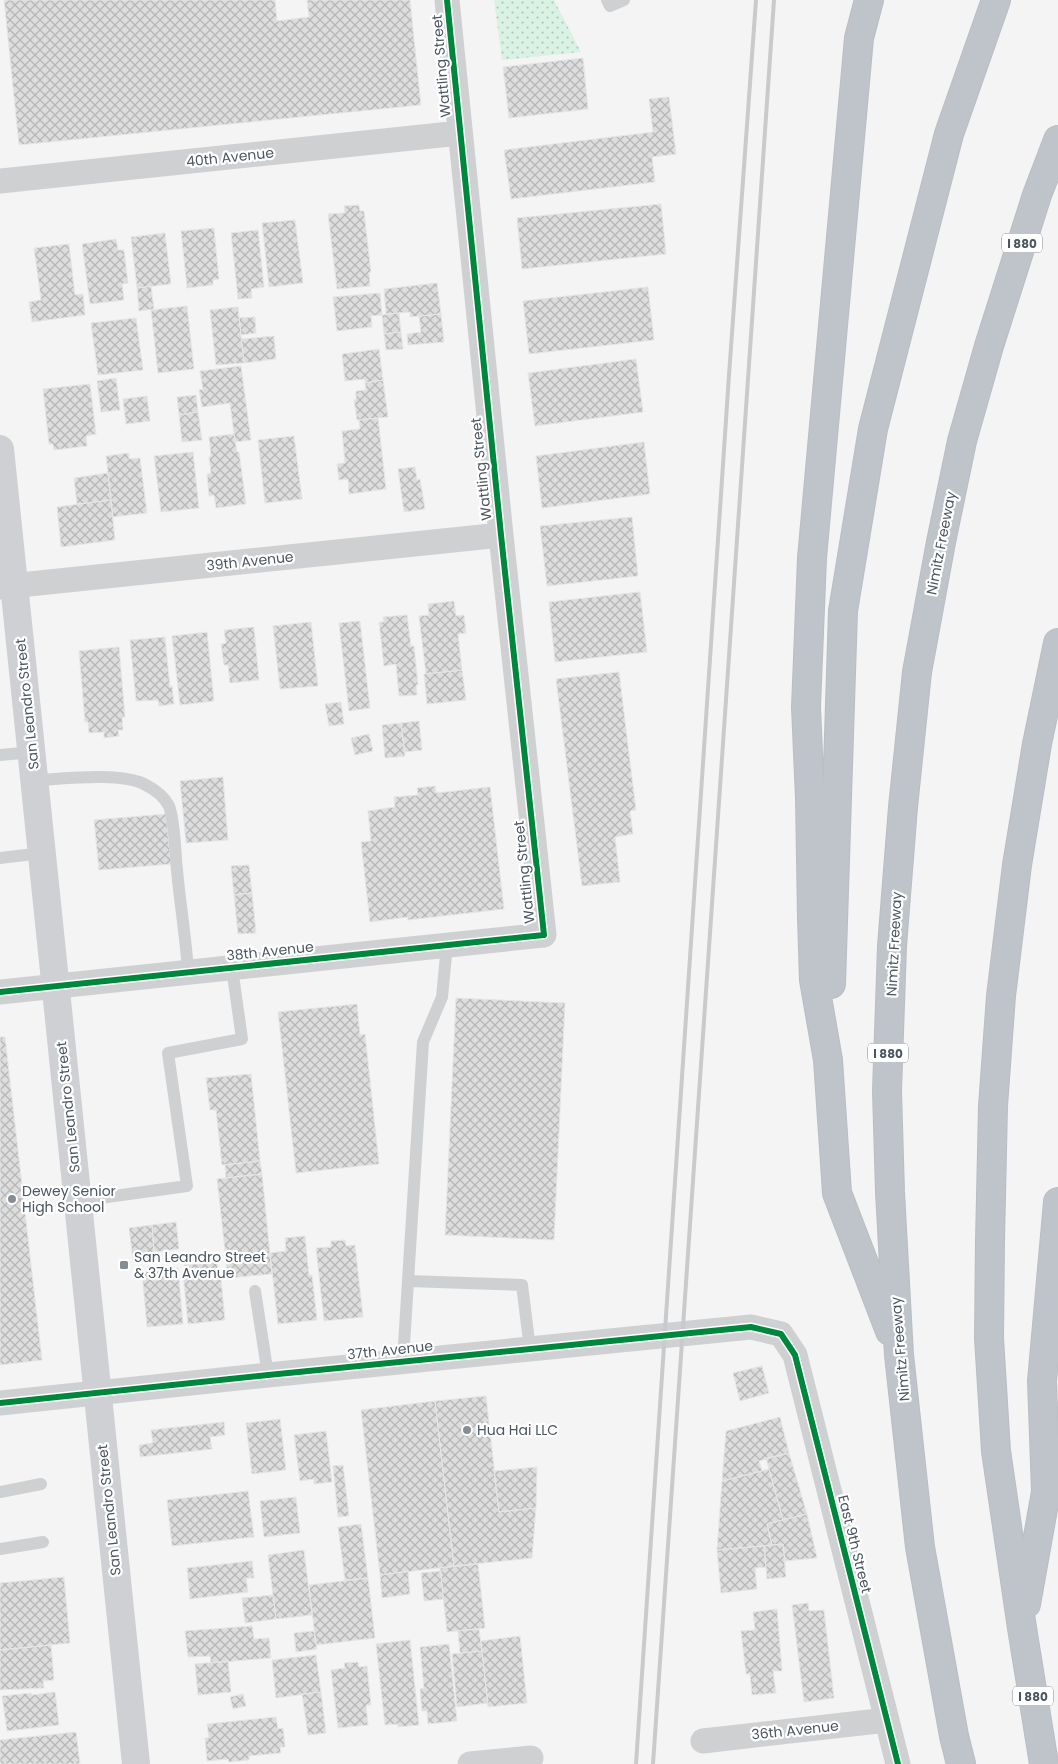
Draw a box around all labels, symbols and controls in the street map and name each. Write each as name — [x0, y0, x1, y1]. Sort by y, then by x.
street label: Wattling Street — [427, 14, 455, 118]
street label: 40th Avenue — [185, 142, 275, 172]
road number: I 880 — [1002, 234, 1042, 252]
street label: Wattling Street — [466, 417, 496, 521]
street label: Nimitz Freeway — [921, 490, 961, 596]
street label: 39th Avenue — [205, 546, 295, 576]
street label: San Leandro Street — [10, 637, 44, 771]
street label: Wattling Street — [509, 820, 539, 924]
street label: Nimitz Freeway — [881, 891, 907, 997]
street label: 38th Avenue — [225, 936, 315, 966]
street label: San Leandro Street — [51, 1040, 85, 1174]
road number: I 880 — [868, 1044, 908, 1062]
place label: Dewey Senior High School — [22, 1181, 116, 1217]
marker: Dewey Senior High School — [6, 1193, 18, 1205]
place label: San Leandro Street & 37th Avenue — [134, 1247, 266, 1283]
marker: San Leandro Street & 37th Avenue — [118, 1259, 130, 1271]
street label: Nimitz Freeway — [885, 1296, 915, 1402]
street label: 37th Avenue — [346, 1336, 434, 1364]
place label: Hua Hai LLC — [477, 1420, 558, 1440]
marker: Hua Hai LLC — [461, 1424, 473, 1436]
street label: San Leandro Street — [92, 1443, 126, 1577]
street label: East 9th Street — [833, 1493, 877, 1595]
road number: I 880 — [1013, 1686, 1053, 1705]
street label: 36th Avenue — [750, 1715, 840, 1745]

